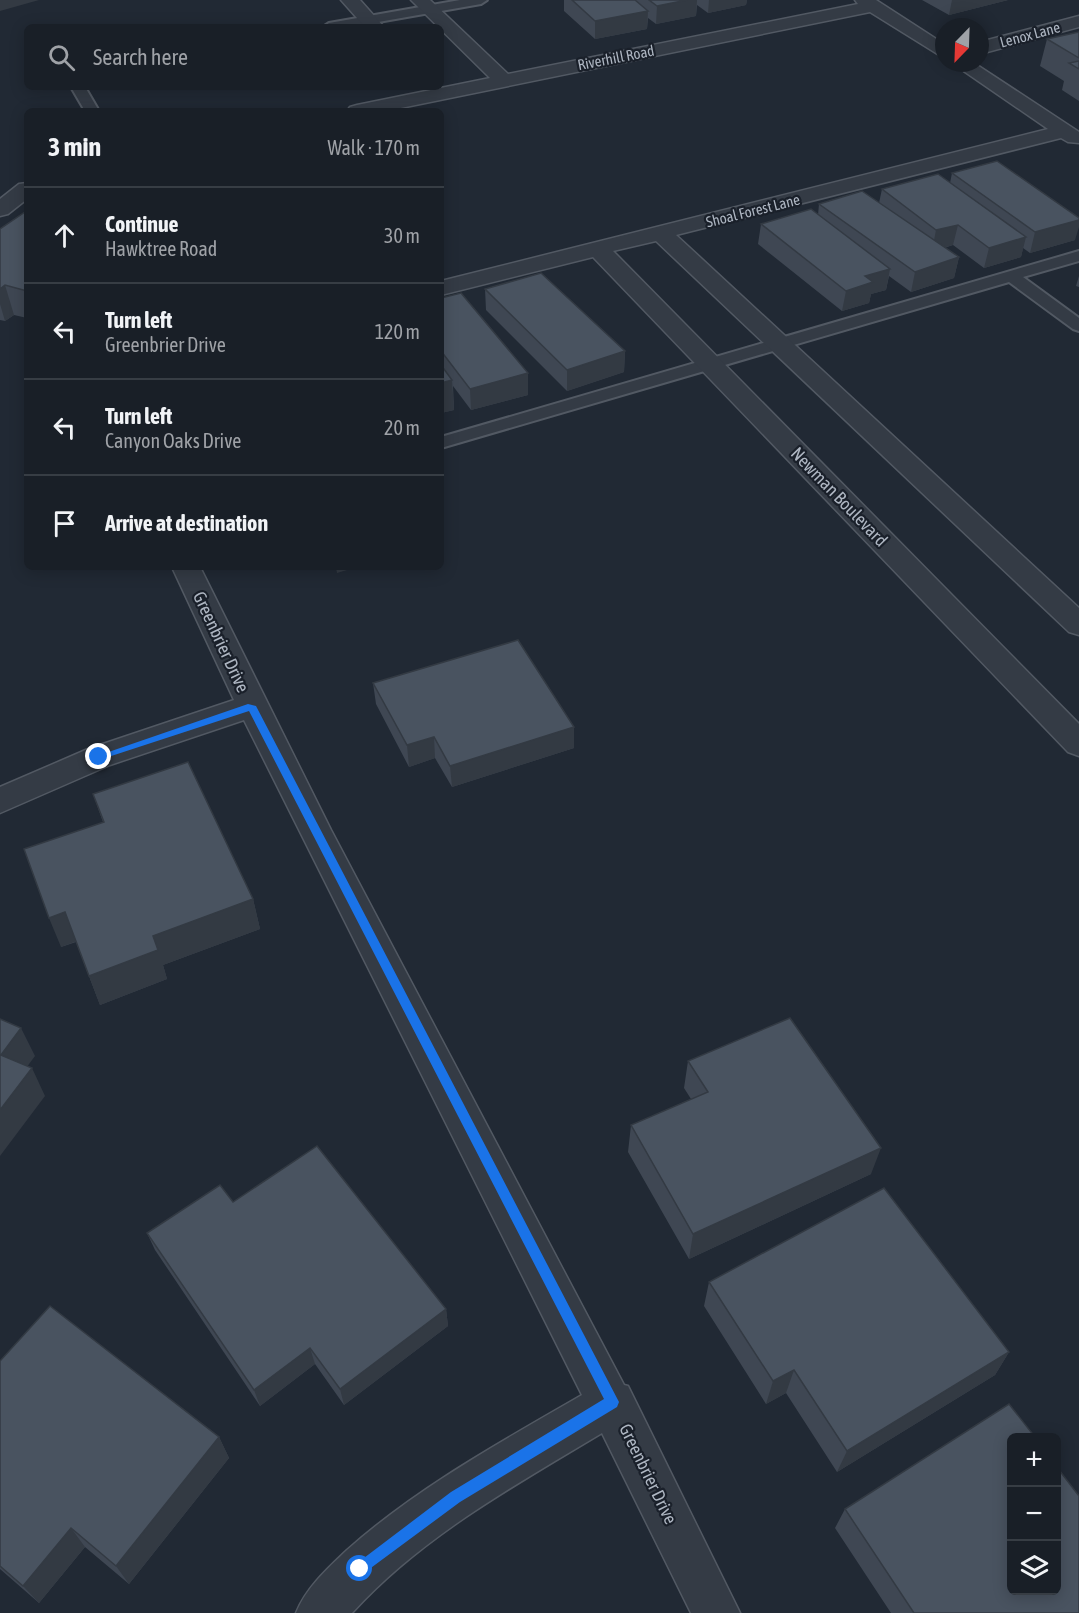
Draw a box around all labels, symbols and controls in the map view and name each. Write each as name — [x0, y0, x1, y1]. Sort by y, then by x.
north arrow — [935, 18, 989, 72]
street label: Lenox Lane — [998, 18, 1062, 51]
search box — [24, 24, 444, 90]
icon: search — [45, 41, 78, 74]
street label: Riverhill Road — [576, 42, 656, 73]
text: Search here — [93, 44, 188, 70]
text: 3 min — [48, 132, 101, 162]
text: Walk · 170 m — [328, 136, 420, 159]
street label: Shoal Forest Lane — [704, 191, 802, 230]
text: Continue — [105, 211, 179, 237]
icon: ahead — [48, 219, 81, 252]
text: 30 m — [384, 224, 420, 247]
text: Hawktree Road — [105, 237, 217, 260]
text: Turn left — [105, 307, 172, 333]
icon: left — [48, 315, 81, 348]
text: 120 m — [375, 320, 420, 343]
text: Greenbrier Drive — [105, 333, 226, 356]
text: Turn left — [105, 403, 172, 429]
icon: left — [48, 411, 81, 444]
text: 20 m — [384, 416, 420, 439]
text: Canyon Oaks Drive — [105, 429, 241, 452]
street label: Newman Boulevard — [787, 443, 892, 551]
icon: arrive — [48, 507, 81, 540]
text: Arrive at destination — [105, 510, 268, 536]
street label: Greenbrier Drive — [189, 588, 254, 695]
route end — [85, 743, 111, 769]
street label: Greenbrier Drive — [615, 1420, 682, 1527]
map controls — [1007, 1433, 1061, 1595]
button: + — [1007, 1433, 1061, 1487]
button: − — [1007, 1487, 1061, 1541]
button: layers — [1007, 1541, 1061, 1595]
route start — [346, 1555, 372, 1581]

